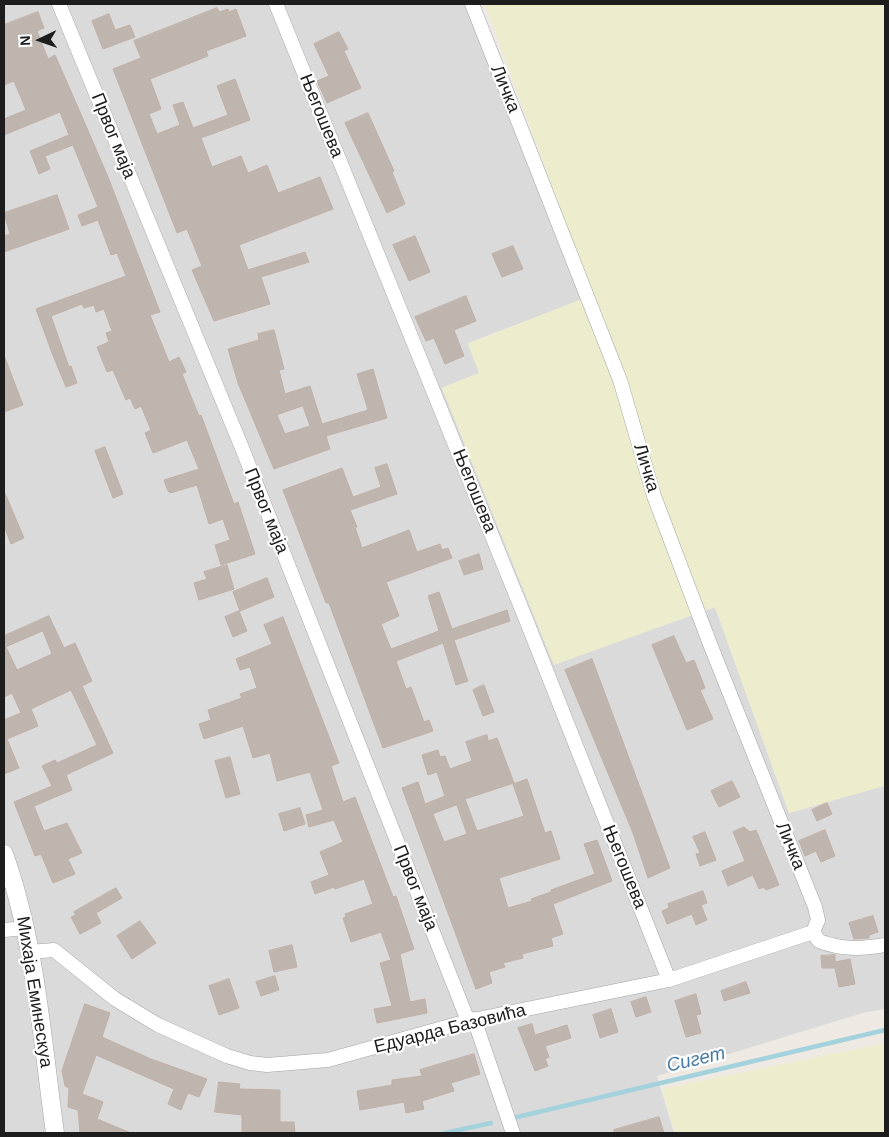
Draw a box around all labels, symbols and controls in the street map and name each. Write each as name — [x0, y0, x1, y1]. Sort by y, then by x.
north arrow — [15, 15, 65, 65]
text: N — [17, 35, 33, 46]
street label: Личка — [486, 62, 524, 116]
street label: Његошева — [294, 71, 348, 161]
street label: Првог маја — [86, 90, 140, 182]
street label: Личка — [628, 441, 664, 495]
street label: Његошева — [447, 446, 501, 536]
street label: Првог маја — [239, 465, 293, 557]
street label: Личка — [771, 819, 809, 873]
street label: Његошева — [597, 822, 651, 912]
street label: Првог маја — [388, 842, 442, 934]
street label: Михаја Еминескуа — [11, 915, 57, 1069]
street label: Едуарда Базовића — [372, 1000, 528, 1058]
water label: Сигет — [664, 1042, 728, 1078]

